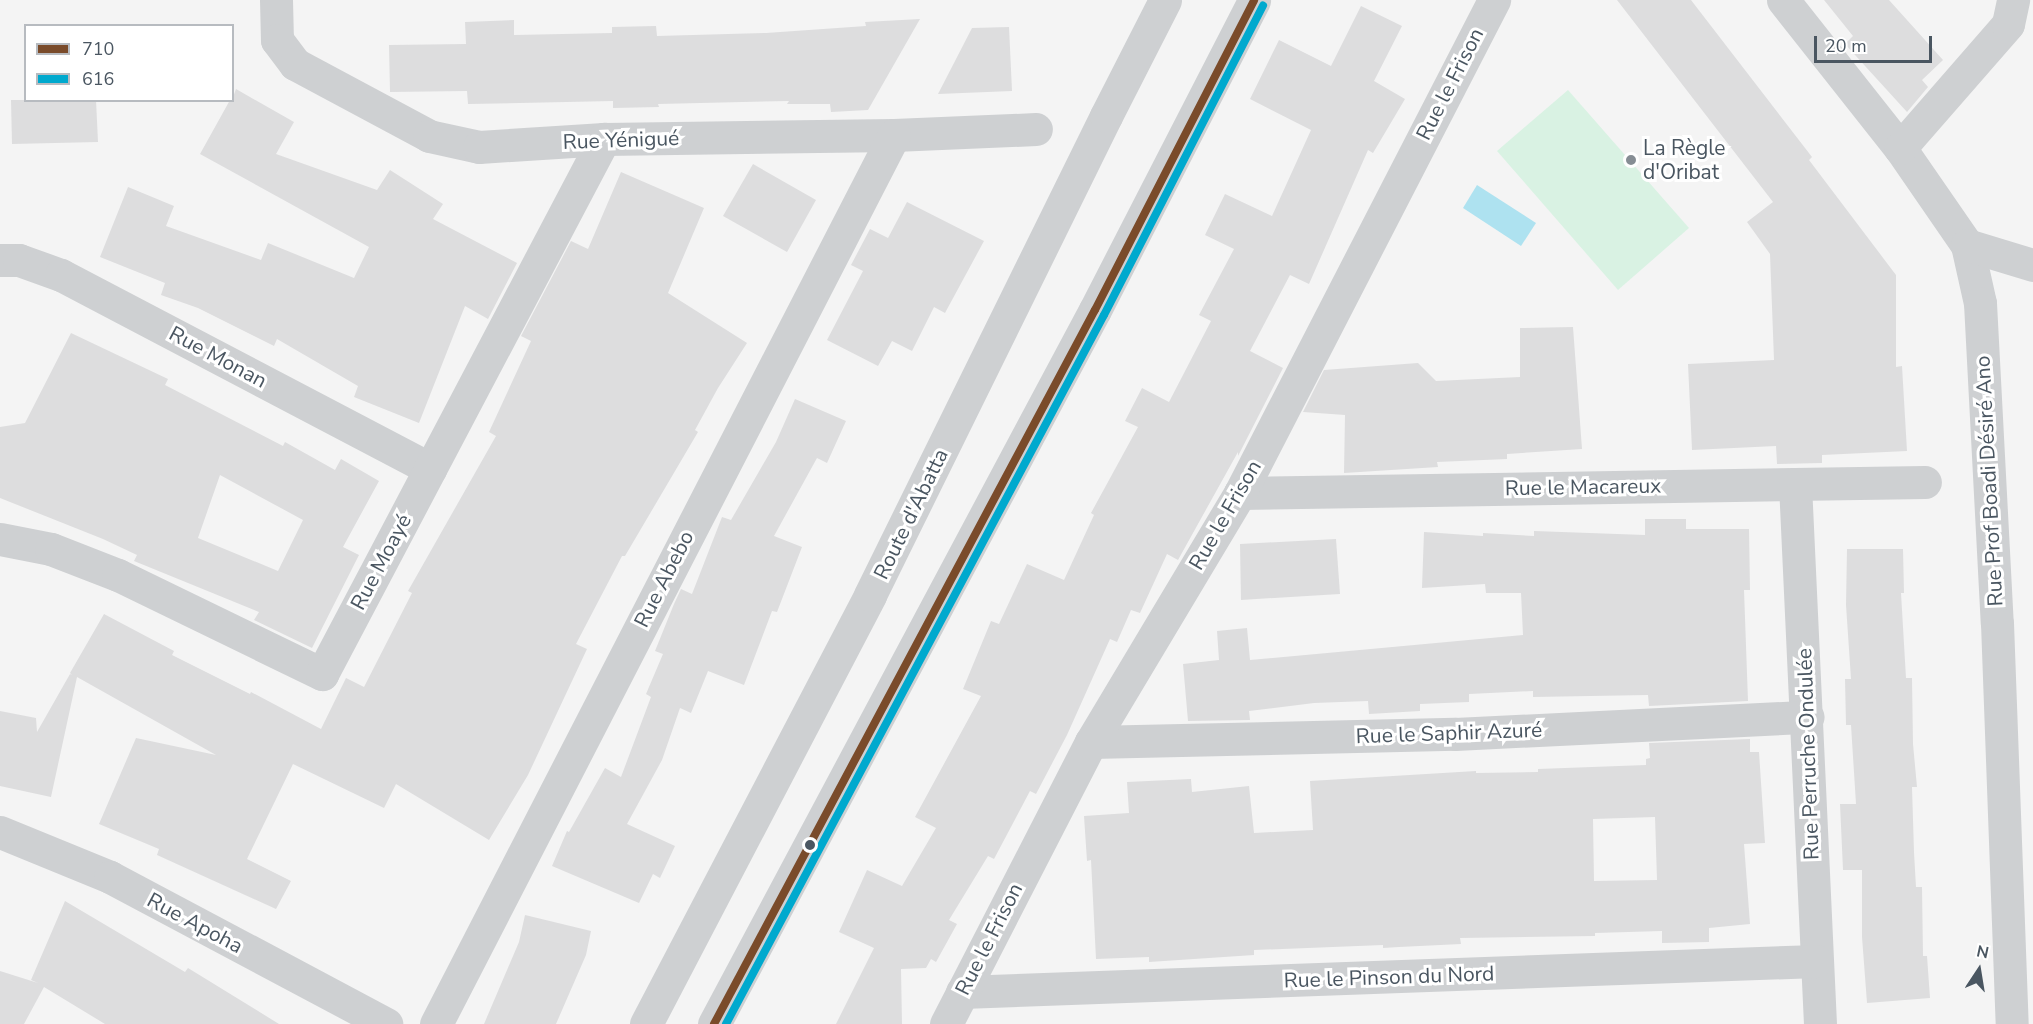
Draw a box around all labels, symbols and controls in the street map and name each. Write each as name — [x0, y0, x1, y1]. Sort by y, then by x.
legend — [24, 24, 234, 102]
street label: Rue le Frison — [1411, 24, 1489, 144]
scale bar — [1817, 24, 1936, 62]
text: 20 m — [1825, 34, 1867, 58]
text: 710 — [82, 37, 114, 61]
text: 616 — [82, 67, 114, 91]
street label: Rue Yénigué — [562, 125, 680, 155]
place label: La Règle d'Oribat — [1643, 135, 1726, 185]
marker: La Règle d'Oribat — [1624, 153, 1638, 167]
street label: Rue Monan — [165, 321, 271, 393]
street label: Rue Prof Boadi Désiré Ano — [1970, 355, 2008, 607]
street label: Route d'Abatta — [869, 445, 953, 583]
street label: Rue le Frison — [1183, 456, 1267, 574]
street label: Rue le Macareux — [1505, 473, 1661, 501]
street label: Rue Moayé — [345, 510, 417, 614]
street label: Rue Abebo — [629, 526, 699, 632]
street label: Rue Perruche Ondulée — [1792, 648, 1824, 860]
street label: Rue le Saphir Azuré — [1355, 717, 1543, 749]
unlabelled marker — [804, 839, 816, 851]
street label: Rue le Frison — [950, 879, 1028, 999]
street label: Rue Apoha — [143, 887, 247, 959]
north arrow — [1949, 940, 2009, 1000]
text: N — [1975, 940, 1991, 964]
street label: Rue le Pinson du Nord — [1283, 961, 1495, 993]

